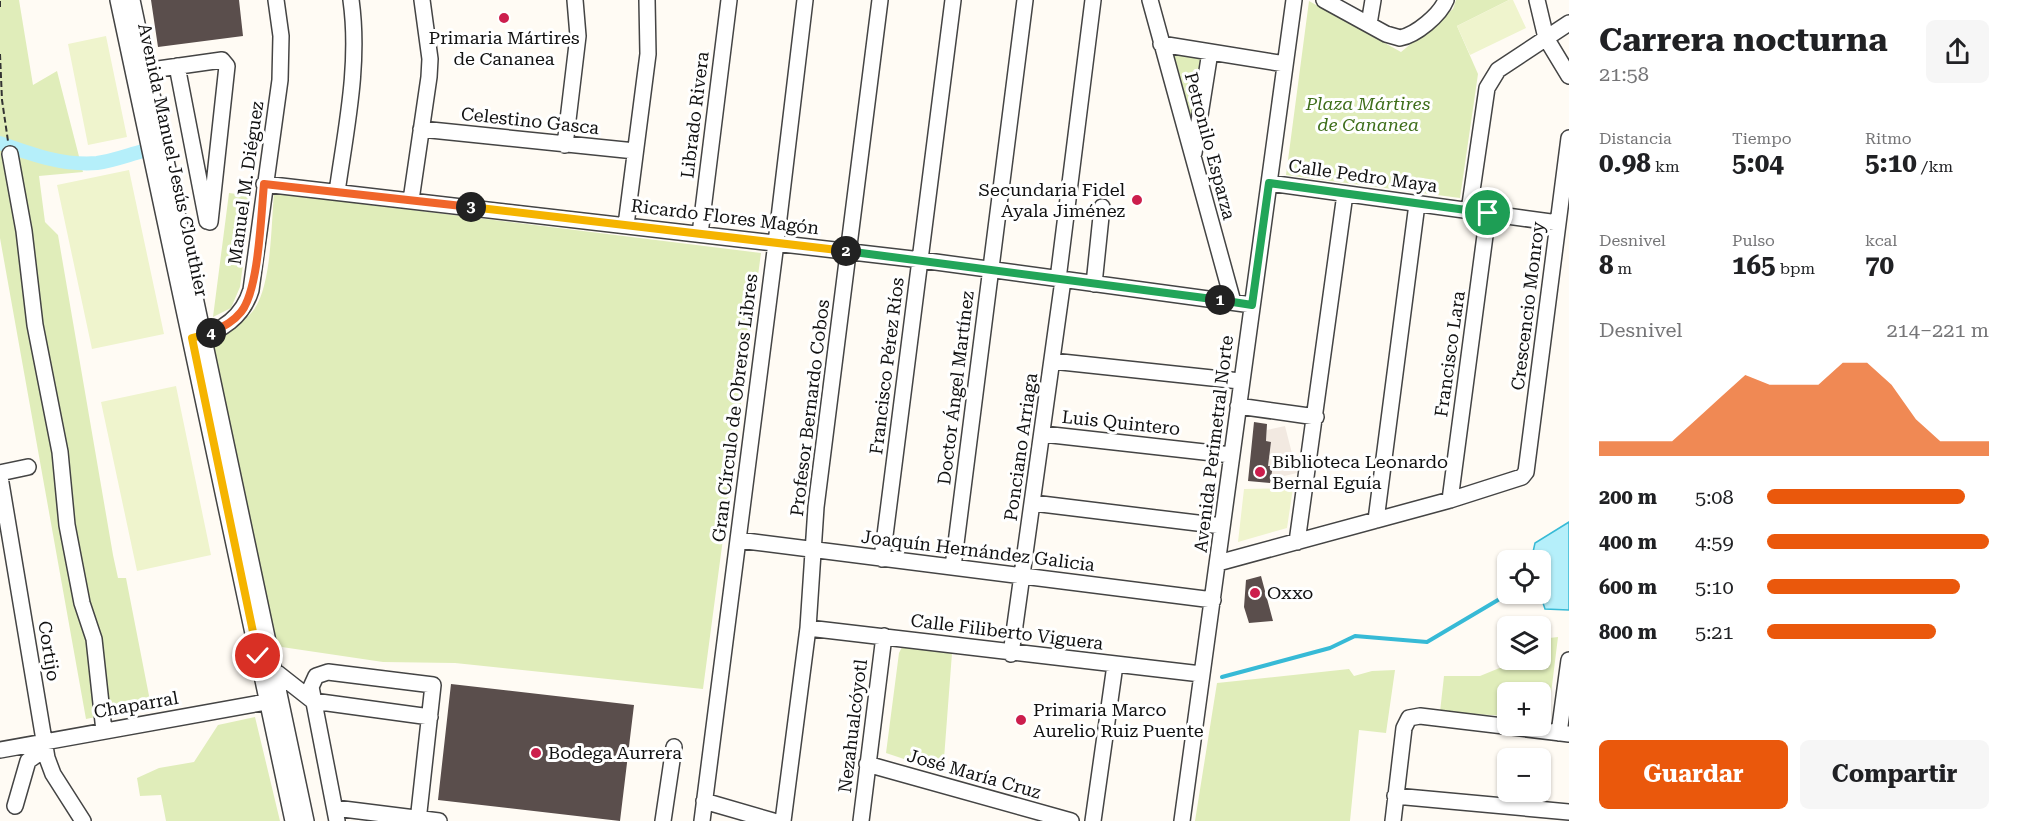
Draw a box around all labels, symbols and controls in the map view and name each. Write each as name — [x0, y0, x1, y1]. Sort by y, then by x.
marker: Primaria Mártires de Cananea — [497, 11, 511, 25]
text: Carrera nocturna — [1599, 20, 1888, 59]
button: share — [1926, 20, 1989, 83]
street label: Avenida Manuel Jesús Clouthier — [134, 21, 213, 299]
place label: Primaria Mártires de Cananea — [429, 27, 579, 69]
street label: Librado Rivera — [676, 50, 713, 180]
text: 21:58 — [1599, 62, 1649, 86]
street label: Petronilo Esparza — [1181, 70, 1240, 222]
park label: Plaza Mártires de Cananea — [1305, 93, 1430, 135]
street label: Manuel M. Diéguez — [224, 99, 267, 266]
street label: Celestino Gasca — [460, 103, 600, 138]
text: Distancia — [1599, 129, 1672, 148]
text: Tiempo — [1732, 129, 1791, 148]
text: Ritmo — [1865, 129, 1912, 148]
text: 0.98 — [1599, 148, 1651, 178]
text: 5:04 — [1732, 148, 1784, 178]
text: 5:10 — [1865, 148, 1917, 178]
street label: Calle Pedro Maya — [1287, 155, 1439, 196]
text: km — [1651, 157, 1680, 176]
text: /km — [1917, 157, 1953, 176]
place label: Secundaria Fidel Ayala Jiménez — [979, 179, 1126, 221]
pin — [1462, 187, 1513, 238]
pin: 3 — [456, 192, 486, 222]
marker: Secundaria Fidel Ayala Jiménez — [1130, 193, 1144, 207]
street label: Ricardo Flores Magón — [630, 195, 821, 239]
icon: arrive — [1471, 196, 1504, 229]
text: 3 — [467, 197, 475, 216]
street label: Crescencio Monroy — [1507, 220, 1548, 391]
text: Desnivel — [1599, 231, 1666, 250]
text: Pulso — [1732, 231, 1775, 250]
text: kcal — [1865, 231, 1897, 250]
pin: 2 — [831, 236, 861, 266]
text: 2 — [842, 241, 850, 260]
text: 8 — [1599, 250, 1614, 280]
text: 165 — [1732, 250, 1776, 280]
text: 70 — [1865, 250, 1894, 280]
text: m — [1614, 259, 1632, 278]
text: bpm — [1776, 259, 1815, 278]
street label: Gran Círculo de Obreros Libres — [708, 273, 761, 543]
street label: Francisco Pérez Ríos — [865, 276, 908, 456]
pin: 1 — [1205, 285, 1235, 315]
street label: Doctor Ángel Martínez — [933, 289, 978, 486]
street label: Francisco Lara — [1430, 289, 1469, 418]
text: 1 — [1216, 290, 1224, 309]
street label: Profesor Bernardo Cobos — [786, 298, 833, 518]
pin: 4 — [196, 318, 226, 348]
text: Desnivel — [1599, 318, 1682, 342]
text: 214–221 m — [1886, 318, 1989, 342]
text: 4 — [207, 323, 215, 342]
street label: Avenida Perimetral Norte — [1190, 334, 1237, 554]
street label: Ponciano Arriaga — [1000, 371, 1041, 522]
street label: Luis Quintero — [1061, 406, 1181, 439]
place label: Biblioteca Leonardo Bernal Eguía — [1272, 451, 1448, 493]
marker: Biblioteca Leonardo Bernal Eguía — [1253, 465, 1267, 479]
text: 200 m — [1599, 485, 1657, 509]
text: 5:08 — [1695, 485, 1734, 509]
street label: Joaquín Hernández Galicia — [860, 526, 1096, 575]
text: 400 m — [1599, 530, 1657, 554]
text: 4:59 — [1695, 530, 1734, 554]
map controls — [1497, 550, 1551, 802]
button: locate — [1497, 550, 1551, 604]
text: 600 m — [1599, 575, 1657, 599]
text: 5:10 — [1695, 575, 1734, 599]
place label: Oxxo — [1267, 582, 1313, 603]
marker: Oxxo — [1248, 586, 1262, 600]
street label: Calle Filiberto Viguera — [909, 609, 1105, 654]
button: layers — [1497, 616, 1551, 670]
street label: Cortijo — [34, 619, 65, 682]
text: 800 m — [1599, 620, 1657, 644]
text: 5:21 — [1695, 620, 1734, 644]
pin — [232, 630, 283, 681]
icon: check — [241, 639, 274, 672]
street label: Nezahualcóyotl — [834, 657, 871, 794]
button: + — [1497, 682, 1551, 736]
street label: Chaparral — [92, 687, 180, 722]
place label: Primaria Marco Aurelio Ruiz Puente — [1033, 699, 1204, 741]
marker: Primaria Marco Aurelio Ruiz Puente — [1014, 713, 1028, 727]
button: Guardar — [1599, 740, 1788, 809]
button: Compartir — [1800, 740, 1989, 809]
place label: Bodega Aurrera — [548, 742, 682, 763]
street label: José María Cruz — [905, 744, 1044, 803]
marker: Bodega Aurrera — [529, 746, 543, 760]
button: − — [1497, 748, 1551, 802]

